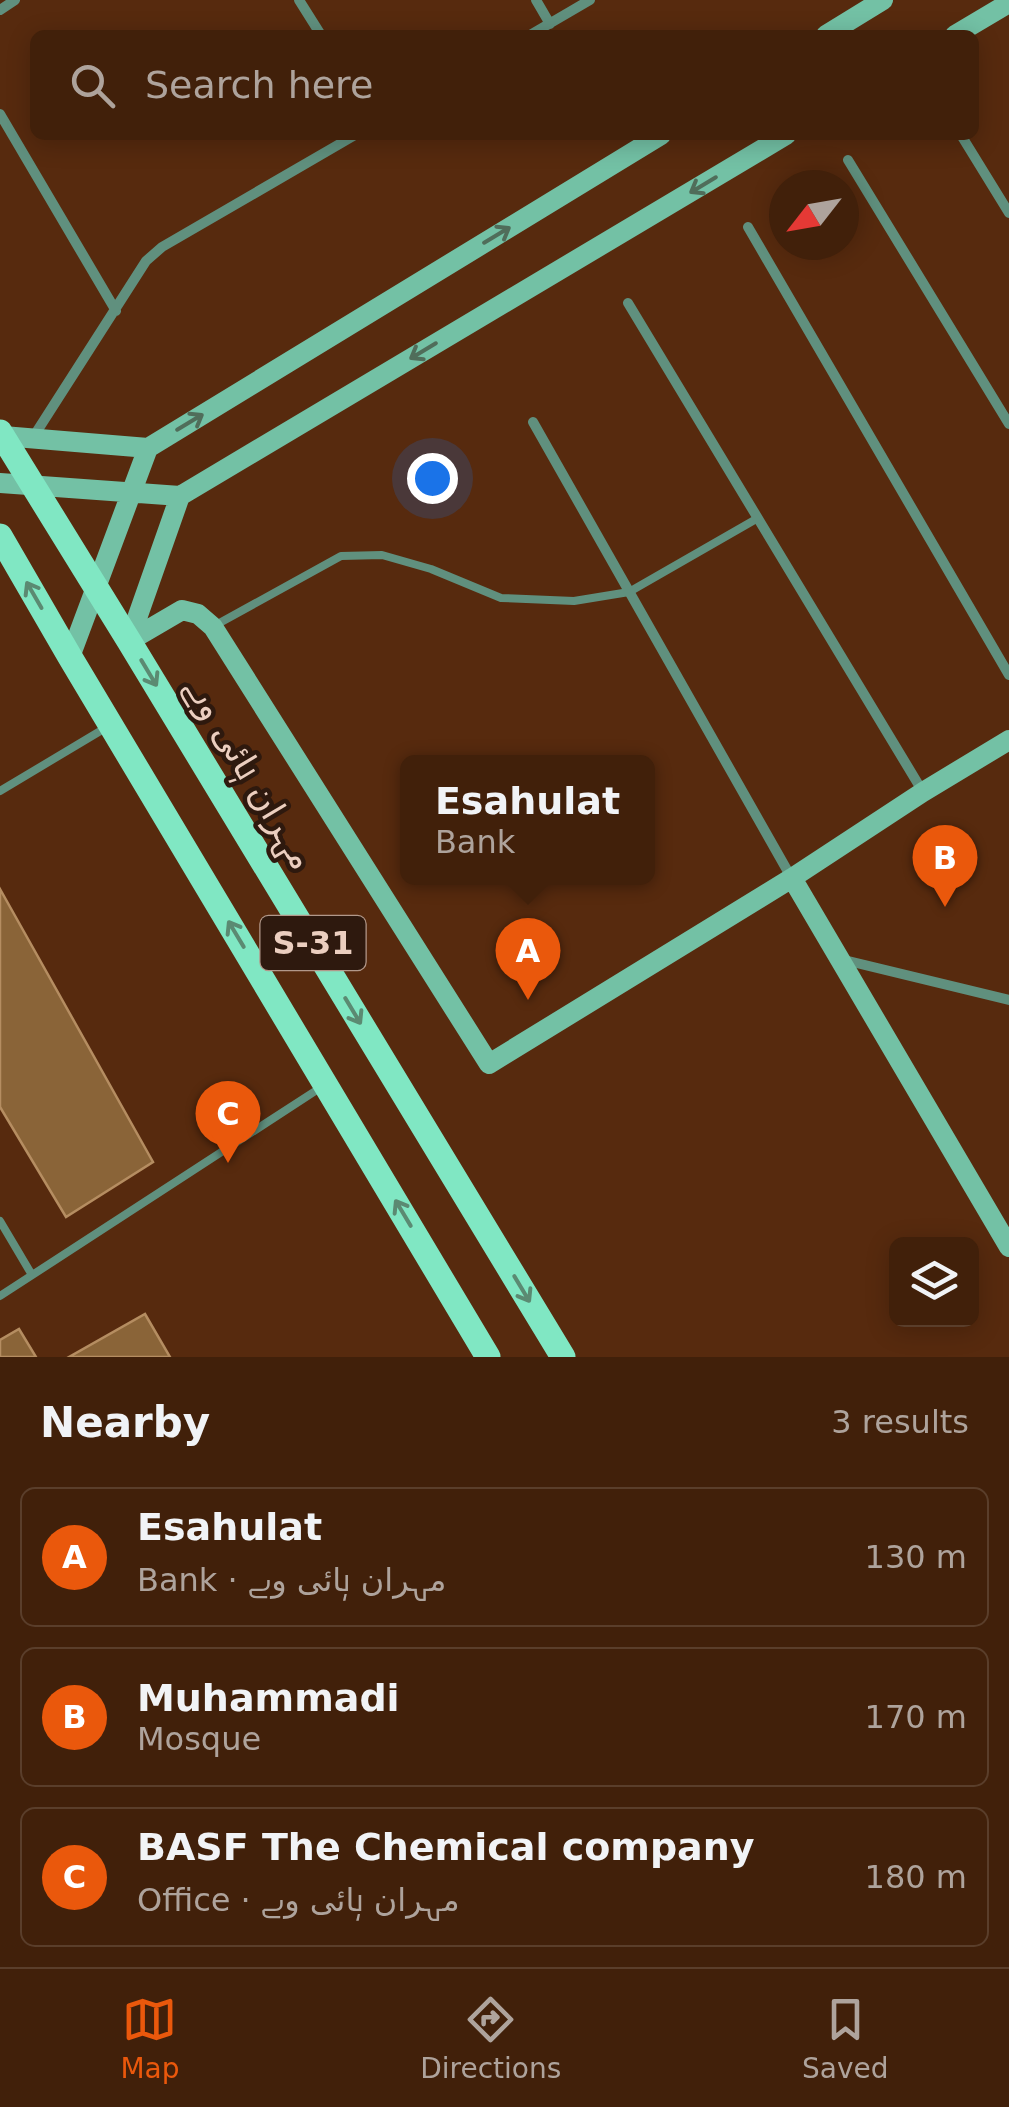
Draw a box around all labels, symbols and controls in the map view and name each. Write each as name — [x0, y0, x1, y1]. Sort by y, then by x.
search box — [30, 30, 979, 140]
icon: search — [65, 58, 120, 113]
text: Search here — [145, 63, 373, 107]
north arrow — [769, 170, 859, 260]
one-way arrow — [689, 175, 718, 195]
one-way arrow — [482, 225, 511, 245]
one-way arrow — [409, 341, 438, 361]
one-way arrow — [175, 412, 204, 433]
your location — [407, 453, 458, 504]
one-way arrow — [24, 581, 44, 610]
one-way arrow — [139, 658, 159, 687]
street label: مہران ہائی وے — [174, 670, 323, 878]
popup — [400, 755, 655, 885]
text: Esahulat — [435, 779, 620, 823]
text: Bank — [435, 823, 515, 861]
pin: B — [912, 824, 978, 907]
road number: S-31 — [260, 916, 366, 970]
pin: A — [496, 918, 560, 1000]
one-way arrow — [226, 920, 246, 949]
one-way arrow — [343, 996, 364, 1025]
pin: C — [196, 1080, 260, 1163]
one-way arrow — [393, 1199, 413, 1228]
map controls — [889, 1237, 979, 1327]
button: layers — [889, 1237, 979, 1327]
one-way arrow — [512, 1274, 532, 1303]
text: Nearby — [40, 1398, 210, 1447]
text: 3 results — [831, 1403, 969, 1441]
text: Esahulat — [137, 1505, 322, 1549]
text: A — [62, 1538, 87, 1576]
text: 130 m — [865, 1538, 967, 1576]
text: Bank · مہران ہائی وے — [137, 1561, 447, 1599]
text: Muhammadi — [137, 1676, 400, 1720]
text: B — [62, 1698, 87, 1736]
text: 170 m — [865, 1698, 967, 1736]
text: Mosque — [137, 1720, 261, 1758]
text: BASF The Chemical company — [137, 1825, 755, 1869]
text: C — [63, 1858, 86, 1896]
text: 180 m — [865, 1858, 967, 1896]
text: Office · مہران ہائی وے — [137, 1881, 460, 1919]
tab: Map — [120, 1992, 179, 2085]
tab: Directions — [420, 1992, 561, 2085]
tab: Saved — [802, 1992, 889, 2085]

